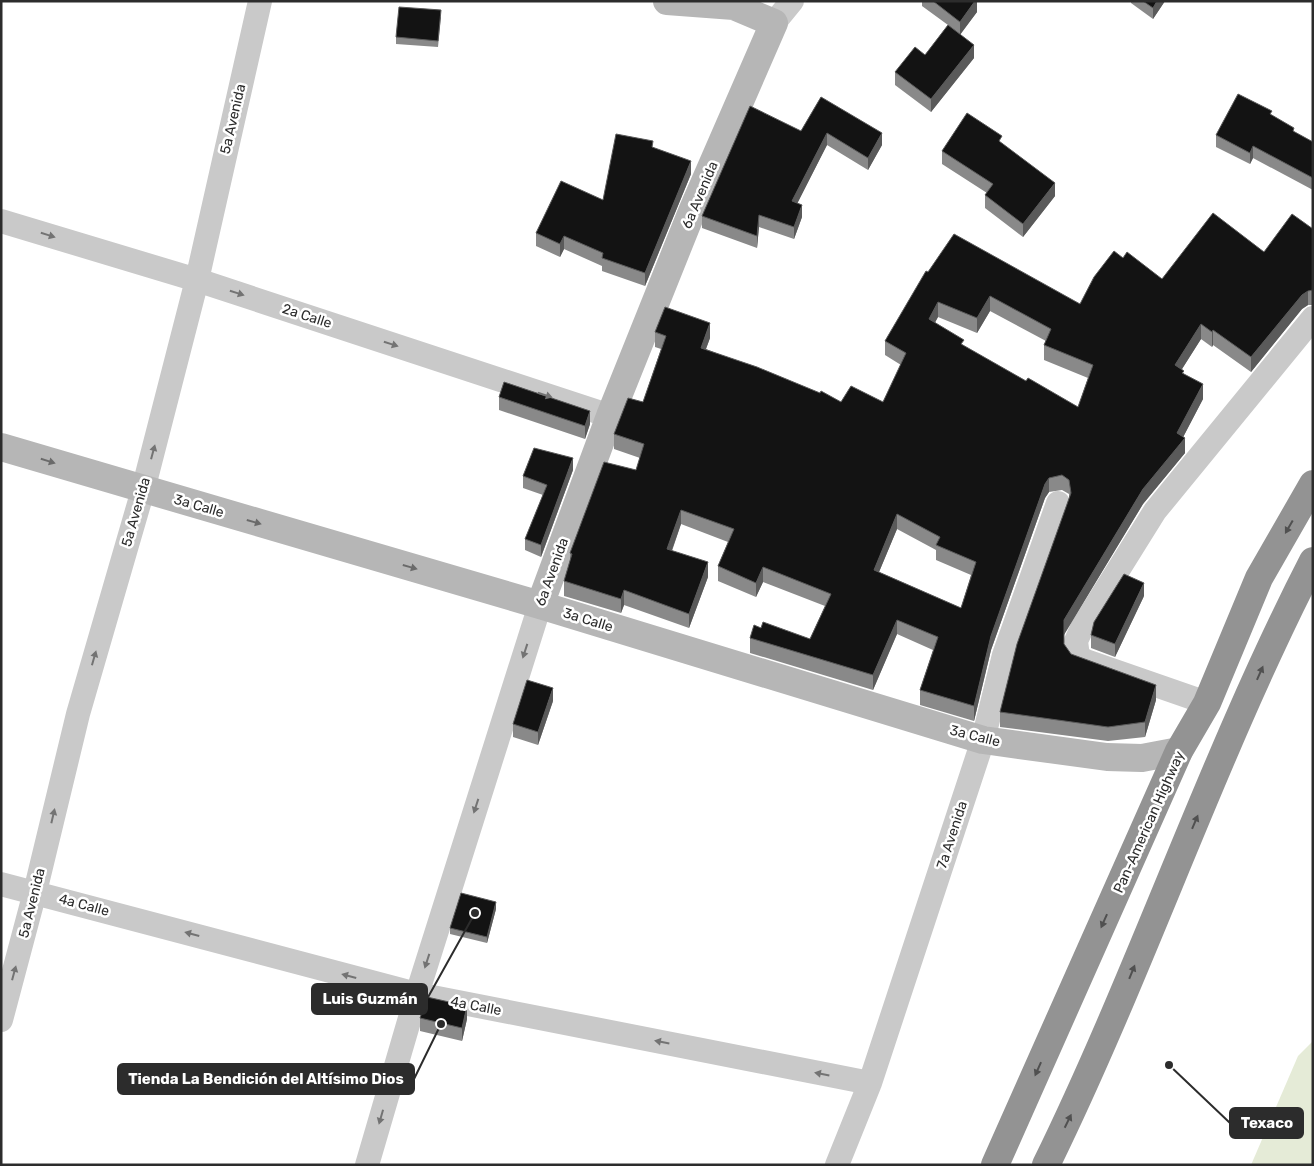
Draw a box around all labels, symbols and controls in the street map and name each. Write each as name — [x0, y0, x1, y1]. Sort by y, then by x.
street label: 5a Avenida — [217, 82, 249, 156]
street label: 6a Avenida — [678, 159, 722, 231]
one-way arrow — [41, 231, 56, 239]
one-way arrow — [229, 290, 244, 297]
street label: 2a Calle — [280, 300, 334, 332]
one-way arrow — [384, 340, 399, 348]
one-way arrow — [538, 392, 553, 399]
one-way arrow — [149, 444, 157, 459]
one-way arrow — [41, 457, 56, 465]
street label: 5a Avenida — [118, 475, 154, 549]
street label: 3a Calle — [172, 491, 226, 521]
one-way arrow — [246, 518, 262, 526]
one-way arrow — [1284, 520, 1293, 533]
street label: 6a Avenida — [532, 536, 572, 608]
one-way arrow — [403, 564, 418, 572]
street label: 3a Calle — [561, 604, 615, 636]
one-way arrow — [521, 644, 528, 659]
one-way arrow — [90, 651, 98, 666]
one-way arrow — [1256, 666, 1264, 680]
street label: 3a Calle — [948, 722, 1002, 750]
street label: Pan-American Highway — [1110, 748, 1188, 896]
one-way arrow — [472, 799, 480, 814]
street label: 7a Avenida — [933, 799, 971, 871]
one-way arrow — [49, 808, 57, 823]
one-way arrow — [1191, 815, 1199, 829]
street label: 5a Avenida — [15, 866, 49, 940]
street label: 4a Calle — [57, 890, 111, 920]
one-way arrow — [1100, 914, 1108, 928]
one-way arrow — [185, 930, 200, 938]
one-way arrow — [423, 954, 431, 969]
one-way arrow — [1128, 964, 1136, 979]
one-way arrow — [10, 966, 18, 981]
one-way arrow — [342, 972, 357, 980]
callout: Luis Guzmán — [312, 984, 427, 1014]
text: Luis Guzmán — [322, 990, 418, 1008]
street label: 4a Calle — [449, 993, 503, 1019]
one-way arrow — [654, 1038, 670, 1046]
one-way arrow — [1034, 1062, 1042, 1076]
callout: Tienda La Bendición del Altísimo Dios — [118, 1064, 414, 1094]
one-way arrow — [813, 1069, 829, 1077]
text: Tienda La Bendición del Altísimo Dios — [128, 1070, 404, 1088]
callout: Texaco — [1230, 1108, 1303, 1138]
one-way arrow — [377, 1110, 385, 1125]
one-way arrow — [1064, 1114, 1072, 1128]
text: Texaco — [1241, 1114, 1293, 1132]

